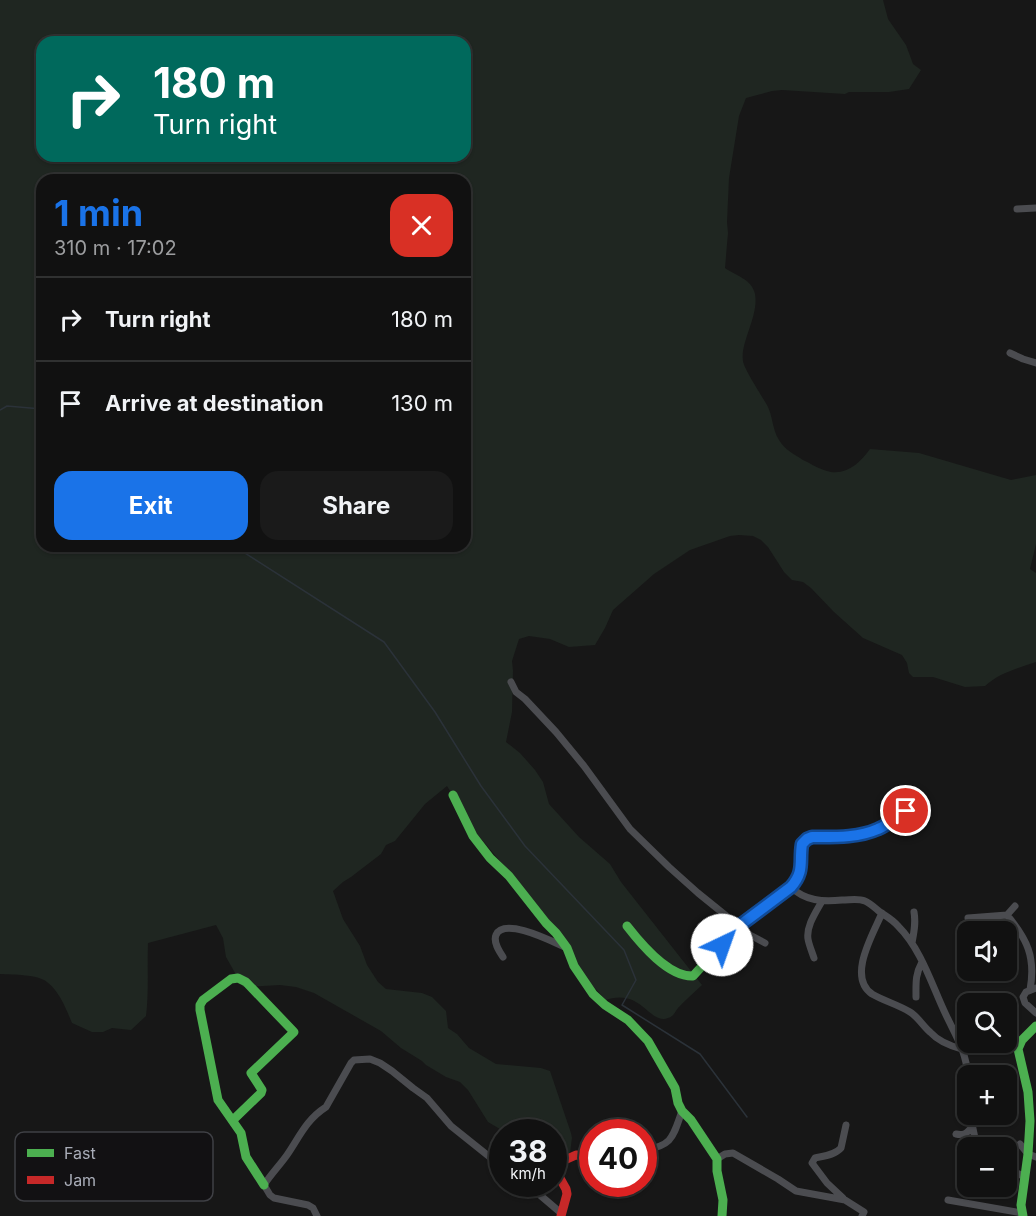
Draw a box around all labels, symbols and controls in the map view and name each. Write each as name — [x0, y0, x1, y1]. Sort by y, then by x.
text: 180 m — [153, 57, 275, 108]
icon: right — [54, 60, 132, 138]
text: Turn right — [153, 108, 277, 141]
text: 1 min — [54, 191, 143, 235]
button: close — [390, 194, 453, 257]
text: 310 m · 17:02 — [54, 236, 177, 260]
icon: right — [54, 303, 87, 336]
text: Turn right — [105, 306, 211, 332]
text: 180 m — [391, 306, 453, 332]
icon: arrive — [54, 387, 87, 420]
text: Arrive at destination — [105, 390, 324, 416]
text: 130 m — [391, 390, 453, 416]
button: Exit — [54, 471, 248, 540]
button: Share — [260, 471, 453, 540]
pin — [880, 785, 931, 836]
icon: arrive — [889, 794, 922, 827]
position arrow — [690, 913, 754, 977]
map controls — [957, 921, 1017, 1197]
button: sound — [957, 921, 1017, 981]
button: search — [957, 993, 1017, 1053]
button: + — [957, 1065, 1017, 1125]
speed limit sign: 40 — [579, 1119, 657, 1197]
legend — [15, 1132, 213, 1201]
text: 38 — [509, 1133, 547, 1169]
button: − — [957, 1137, 1017, 1197]
text: Fast — [64, 1143, 96, 1163]
text: km/h — [510, 1164, 546, 1183]
text: Jam — [64, 1170, 96, 1190]

